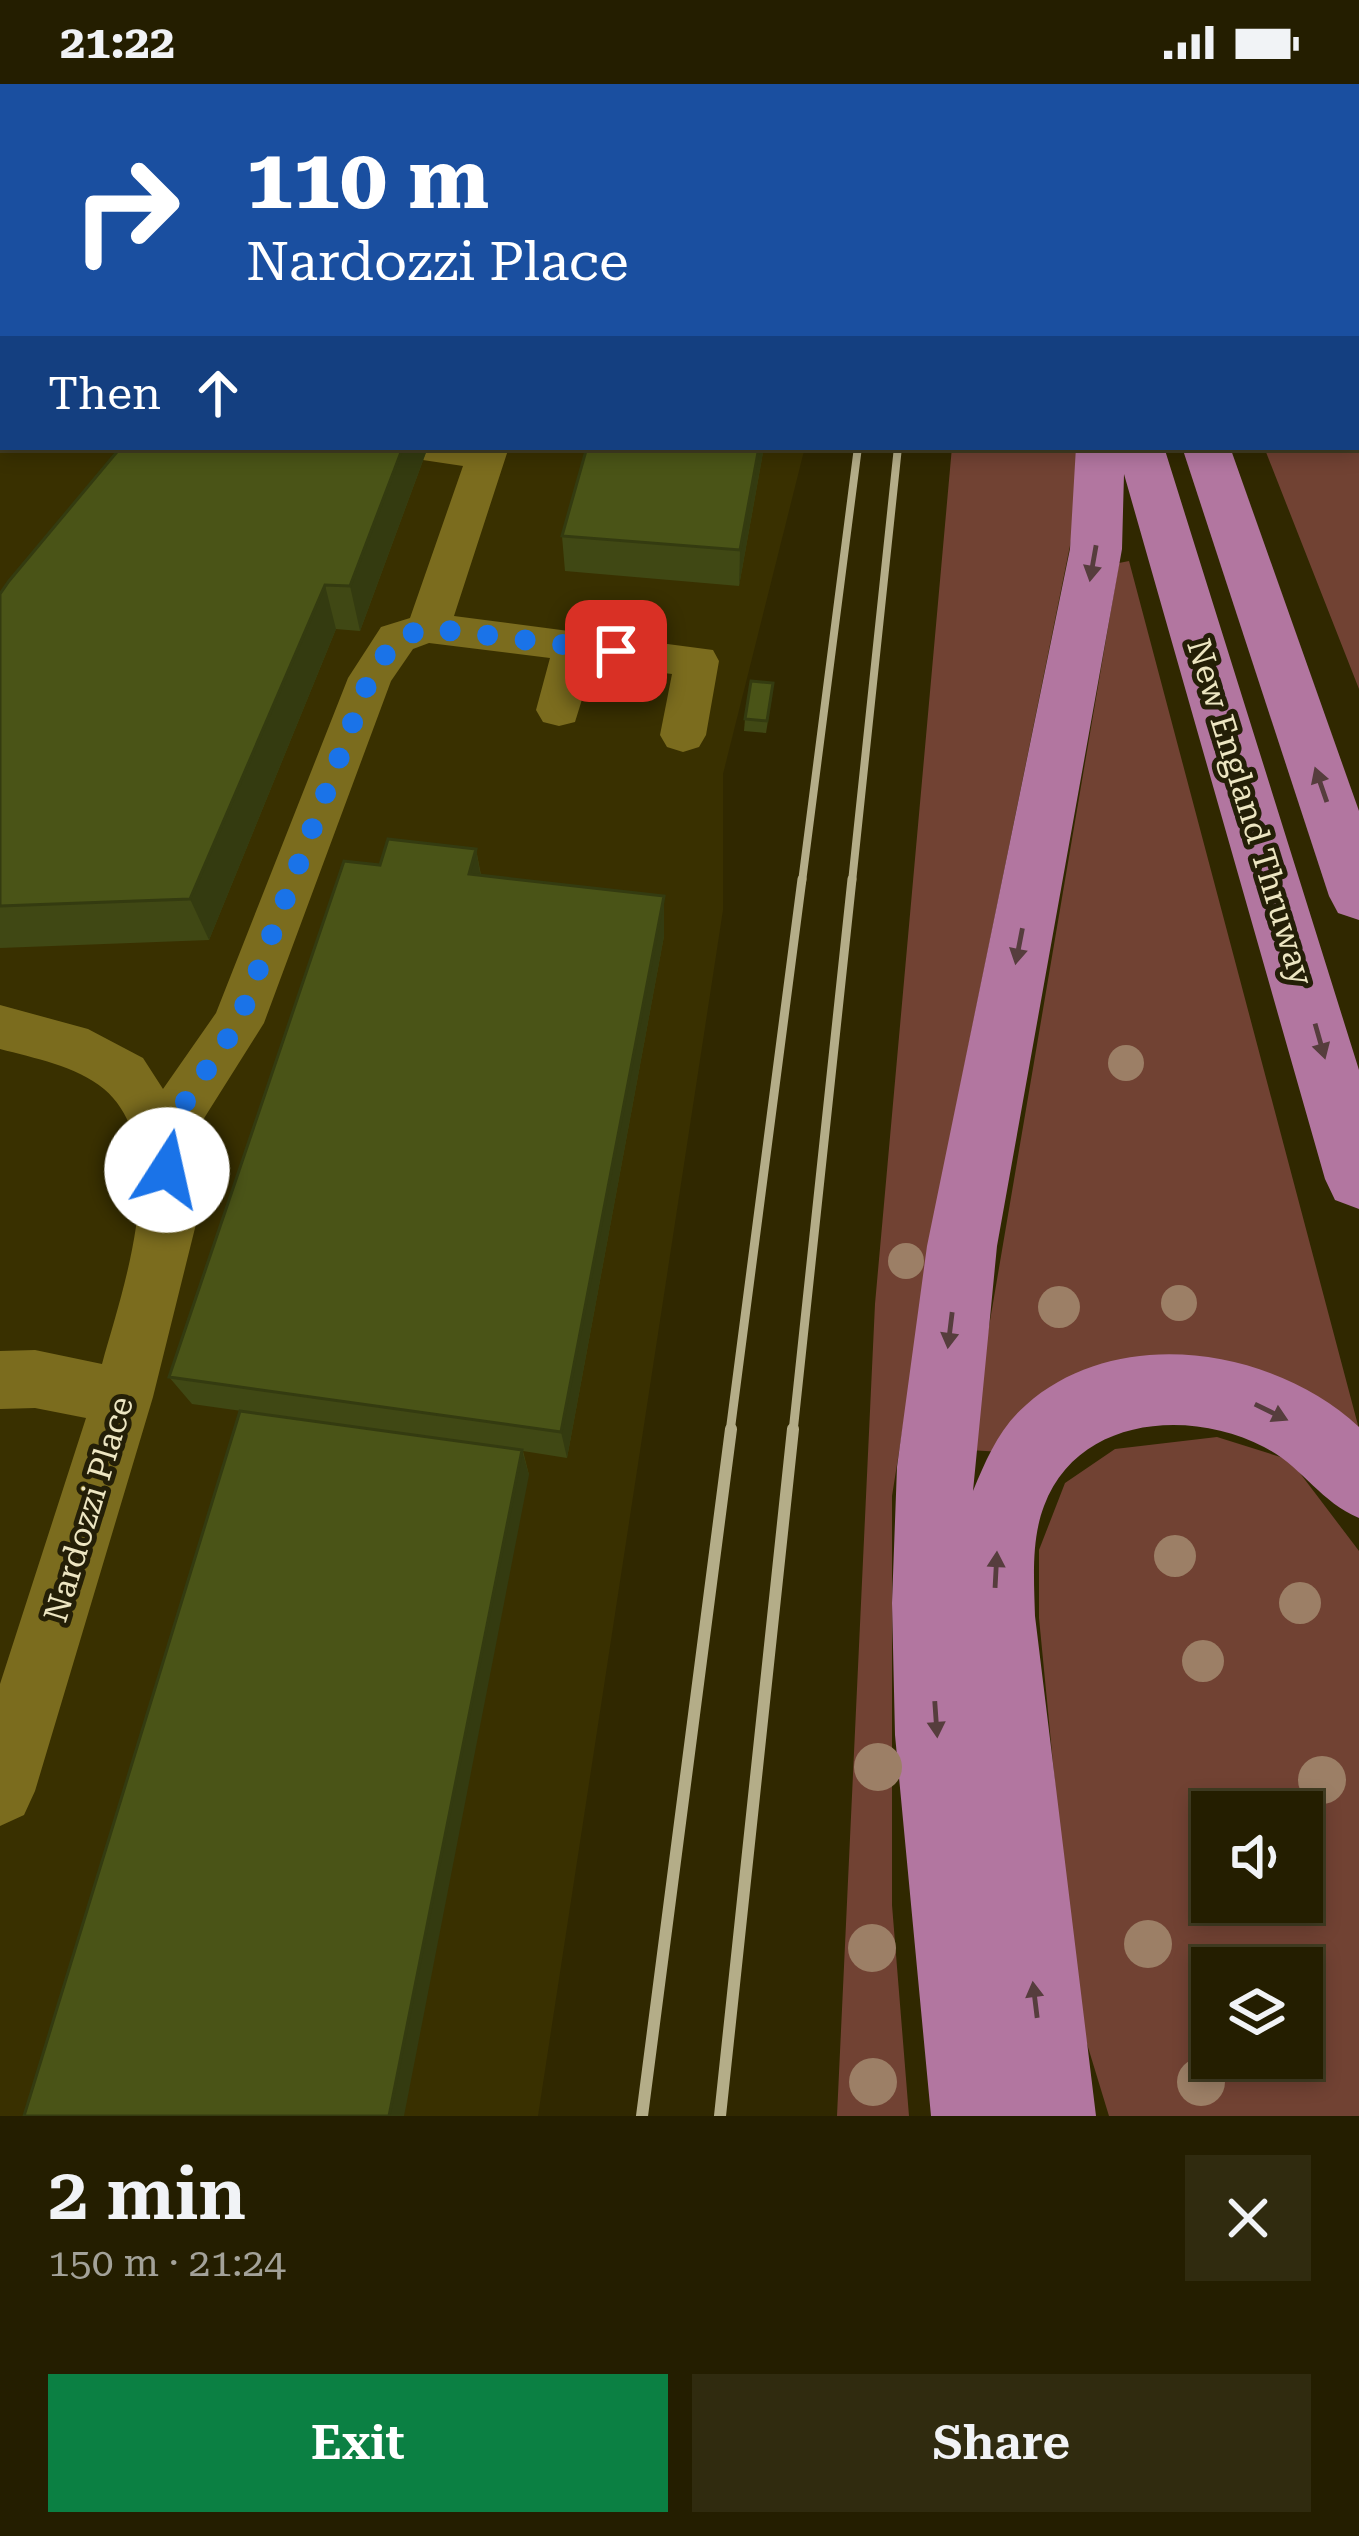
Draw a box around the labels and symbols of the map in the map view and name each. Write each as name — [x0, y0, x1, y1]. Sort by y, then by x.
one-way arrow — [1084, 545, 1102, 583]
pin — [565, 600, 667, 702]
street label: New England Thruway — [1179, 634, 1322, 991]
one-way arrow — [1311, 767, 1329, 803]
one-way arrow — [1010, 928, 1028, 966]
one-way arrow — [1312, 1024, 1330, 1060]
position arrow — [104, 1107, 230, 1233]
one-way arrow — [940, 1312, 959, 1349]
street label: Nardozzi Place — [36, 1392, 141, 1627]
one-way arrow — [1254, 1402, 1289, 1422]
one-way arrow — [987, 1550, 1006, 1588]
one-way arrow — [927, 1701, 946, 1739]
one-way arrow — [1025, 1981, 1044, 2018]

